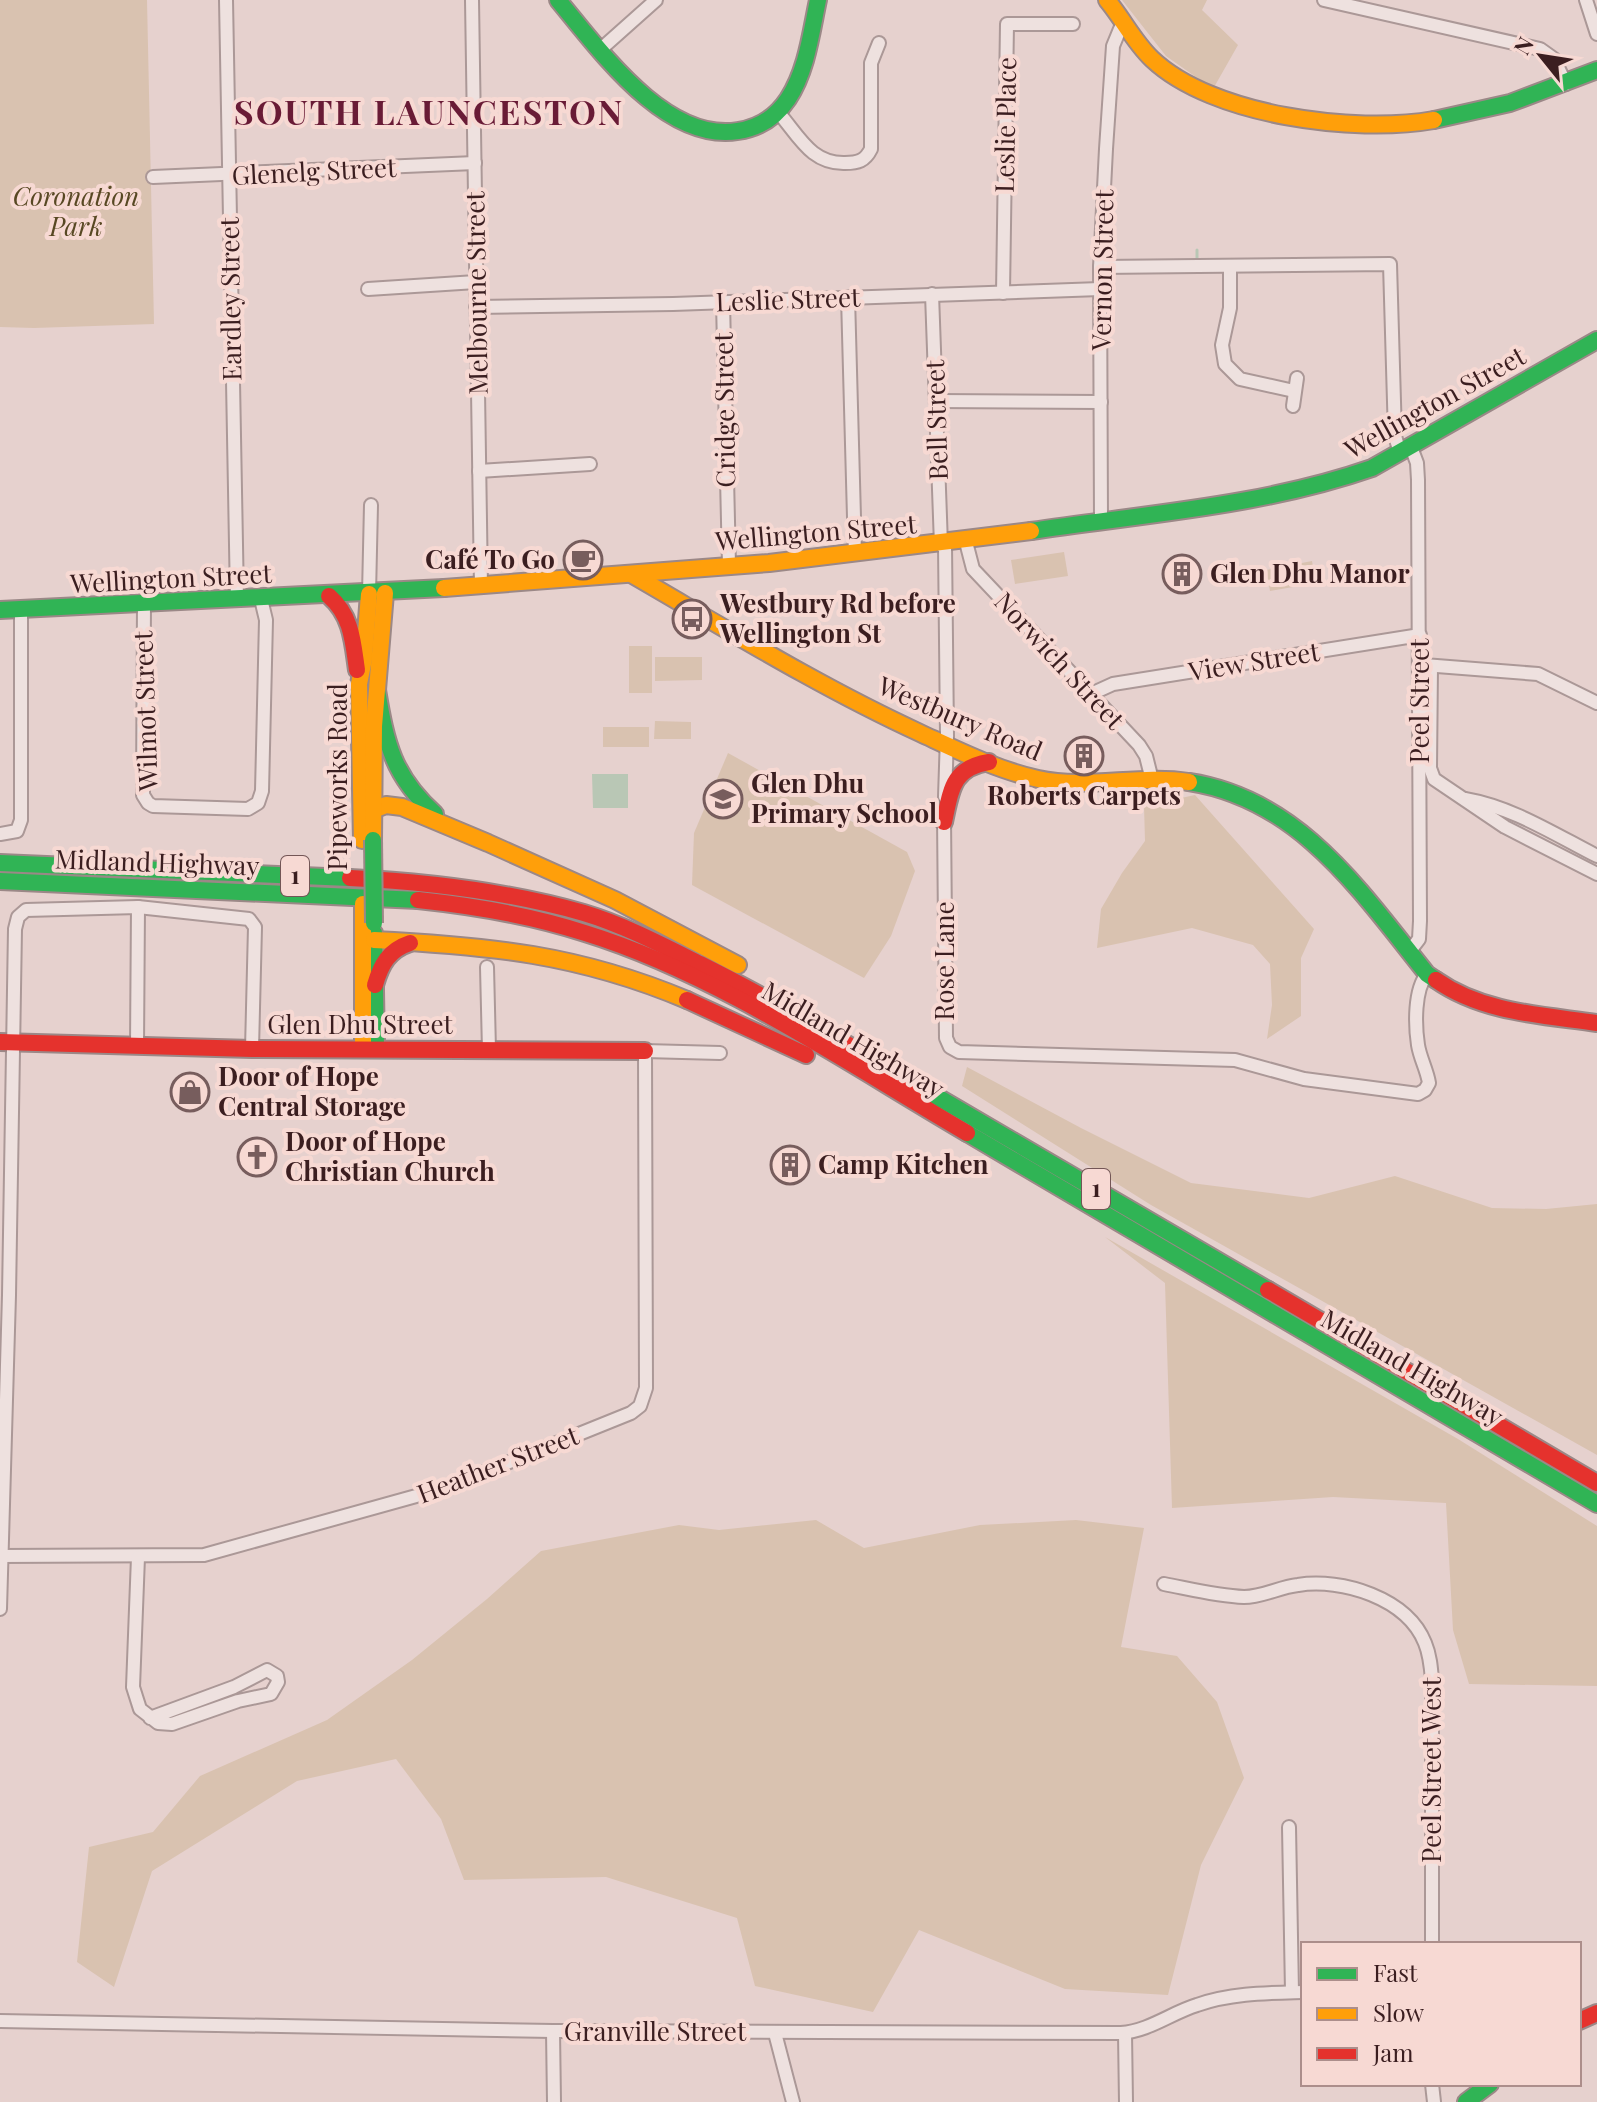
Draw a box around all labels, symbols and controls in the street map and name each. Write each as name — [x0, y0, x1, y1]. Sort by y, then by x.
north arrow — [1501, 16, 1581, 96]
text: N — [1506, 31, 1540, 60]
street label: Leslie Place — [986, 57, 1023, 193]
district label: SOUTH LAUNCESTON — [234, 88, 624, 134]
street label: Glenelg Street — [231, 149, 398, 192]
park label: Coronation Park — [13, 178, 139, 243]
street label: Vernon Street — [1083, 188, 1120, 352]
street label: Melbourne Street — [456, 190, 495, 395]
street label: Eardley Street — [211, 216, 248, 381]
street label: Leslie Street — [715, 278, 862, 319]
street label: Cridge Street — [705, 331, 742, 488]
street label: Wellington Street — [1337, 337, 1532, 466]
street label: Bell Street — [916, 358, 955, 481]
street label: Wellington Street — [713, 505, 919, 558]
cafe icon: Café To Go — [562, 539, 604, 581]
place label: Café To Go — [425, 541, 555, 576]
building icon: Glen Dhu Manor — [1161, 553, 1203, 595]
street label: Wellington Street — [68, 555, 273, 600]
place label: Glen Dhu Manor — [1210, 555, 1410, 590]
street label: Norwich Street — [987, 584, 1133, 737]
place label: Westbury Rd before Wellington St — [719, 585, 956, 650]
bus stop icon: Westbury Rd before Wellington St — [671, 598, 713, 640]
street label: Wilmot Street — [124, 630, 165, 793]
street label: View Street — [1185, 633, 1322, 688]
street label: Peel Street — [1401, 638, 1436, 763]
street label: Westbury Road — [872, 667, 1048, 768]
street label: Pipeworks Road — [319, 683, 354, 871]
building icon: Roberts Carpets — [1063, 735, 1105, 777]
place label: Glen Dhu Primary School — [751, 765, 937, 830]
place label: Roberts Carpets — [987, 777, 1181, 812]
school or university icon: Glen Dhu Primary School — [702, 778, 744, 820]
street label: Midland Highway — [54, 840, 260, 883]
road number: 1 — [281, 856, 309, 896]
street label: Rose Lane — [926, 901, 961, 1021]
street label: Midland Highway — [756, 972, 951, 1105]
street label: Glen Dhu Street — [267, 1006, 454, 1041]
place label: Door of Hope Central Storage — [218, 1058, 406, 1123]
shop icon: Door of Hope Central Storage — [169, 1071, 211, 1113]
place label: Door of Hope Christian Church — [285, 1123, 495, 1188]
church icon: Door of Hope Christian Church — [236, 1136, 278, 1178]
building icon: Camp Kitchen — [769, 1144, 811, 1186]
place label: Camp Kitchen — [818, 1146, 988, 1181]
road number: 1 — [1082, 1169, 1110, 1209]
street label: Midland Highway — [1315, 1300, 1510, 1433]
street label: Heather Street — [412, 1416, 584, 1510]
street label: Peel Street West — [1413, 1676, 1448, 1863]
legend — [1301, 1942, 1581, 2086]
text: Fast — [1373, 1956, 1418, 1988]
text: Slow — [1373, 1996, 1425, 2028]
street label: Granville Street — [564, 2013, 747, 2048]
text: Jam — [1372, 2036, 1414, 2068]

